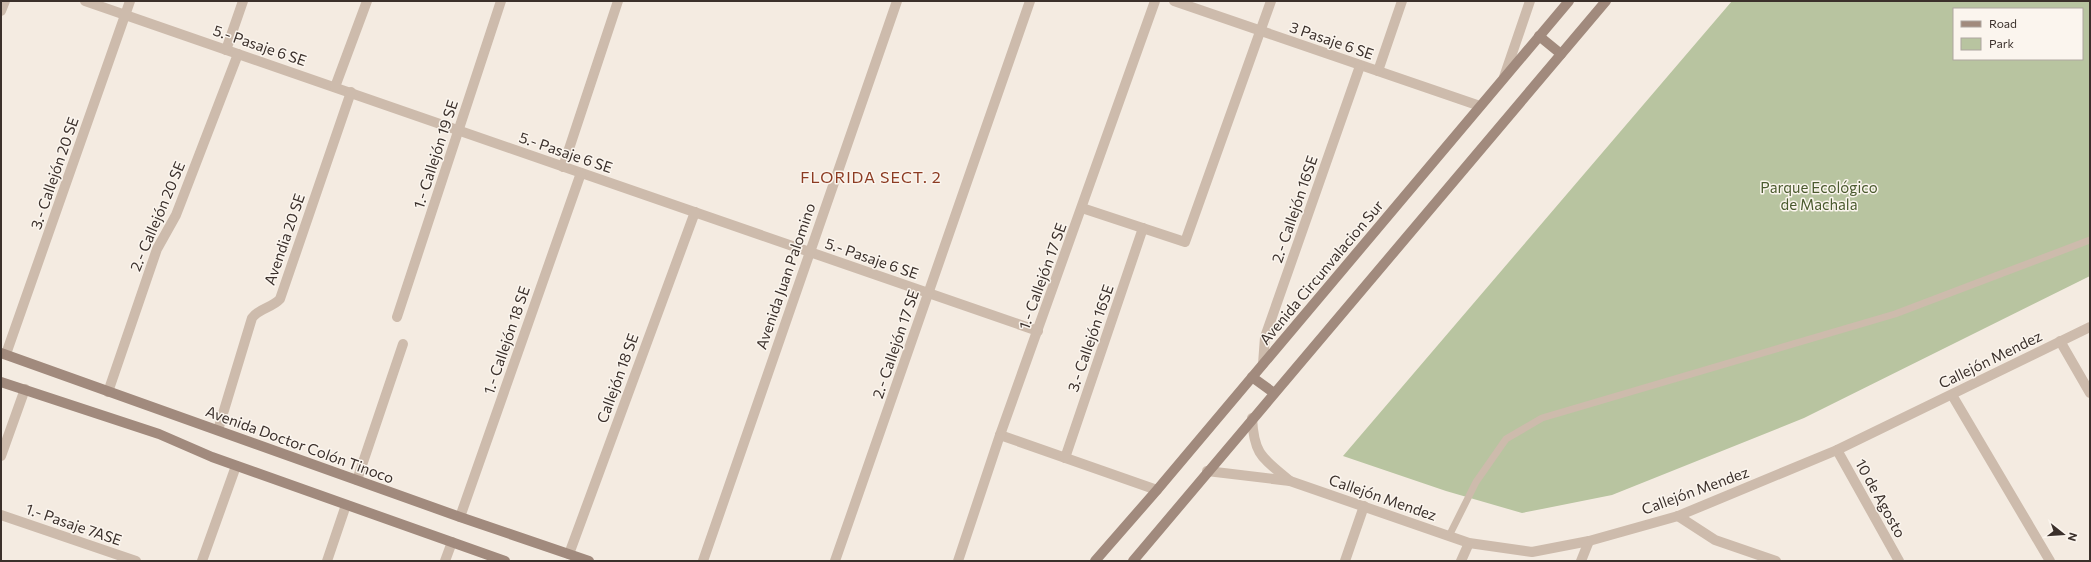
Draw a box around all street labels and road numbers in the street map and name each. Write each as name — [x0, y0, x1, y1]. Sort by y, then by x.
street label: 3 Pasaje 6 SE — [1288, 17, 1376, 63]
street label: 5.- Pasaje 6 SE — [211, 21, 309, 69]
street label: 1.- Callejón 19 SE — [409, 97, 461, 211]
street label: 3.- Callejón 20 SE — [26, 114, 82, 232]
street label: 5.- Pasaje 6 SE — [517, 128, 615, 176]
street label: 2.- Callejón 16SE — [1267, 153, 1321, 265]
street label: 2.- Callejón 20 SE — [126, 158, 188, 274]
street label: Avendia 20 SE — [260, 191, 308, 287]
street label: Avenida Circunvalacion Sur — [1255, 196, 1387, 348]
street label: Avenida Juan Palomino — [751, 200, 819, 352]
street label: 1.- Callejón 17 SE — [1014, 220, 1070, 332]
street label: 5.- Pasaje 6 SE — [823, 234, 921, 282]
street label: 3.- Callejón 16SE — [1063, 282, 1117, 394]
street label: 1.- Callejón 18 SE — [479, 283, 533, 396]
street label: 2.- Callejón 17 SE — [868, 287, 922, 401]
street label: Callejón Mendez — [1935, 326, 2045, 392]
street label: Callejón 18 SE — [592, 331, 642, 425]
street label: Avenida Doctor Colón Tinoco — [203, 401, 397, 487]
street label: 10 de Agosto — [1852, 456, 1910, 540]
street label: Callejón Mendez — [1639, 462, 1751, 518]
street label: Callejón Mendez — [1327, 470, 1439, 524]
street label: 1.- Pasaje 7ASE — [24, 499, 124, 549]

